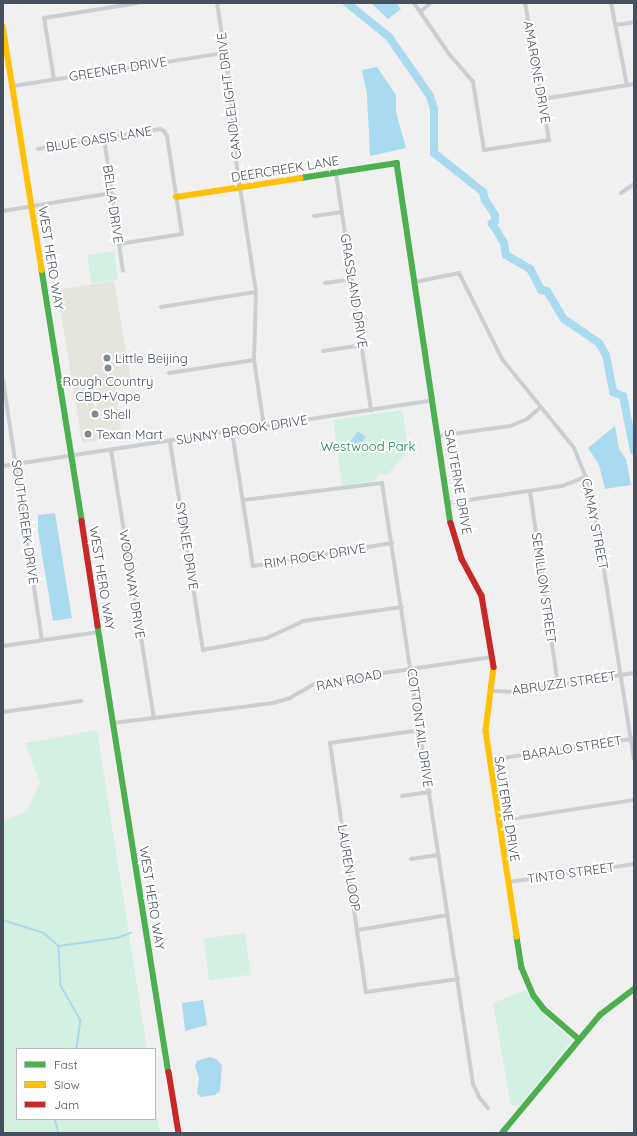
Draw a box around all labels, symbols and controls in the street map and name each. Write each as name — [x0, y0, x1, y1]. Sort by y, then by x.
street label: AMARONE DRIVE — [520, 20, 554, 124]
street label: CANDLELIGHT DRIVE — [214, 32, 244, 160]
street label: GREENER DRIVE — [68, 54, 168, 84]
street label: BLUE OASIS LANE — [45, 123, 153, 155]
street label: DEERCREEK LANE — [230, 153, 340, 185]
street label: BELLA DRIVE — [100, 164, 126, 244]
street label: WEST HERO WAY — [35, 205, 67, 311]
street label: GRASSLAND DRIVE — [337, 233, 371, 349]
place label: Little Beijing — [115, 350, 188, 366]
marker: Little Beijing — [102, 353, 112, 363]
marker: Rough Country CBD+Vape — [103, 363, 113, 373]
place label: Rough Country CBD+Vape — [63, 374, 153, 405]
place label: Shell — [103, 406, 131, 422]
marker: Shell — [90, 409, 100, 419]
street label: SUNNY BROOK DRIVE — [175, 412, 309, 448]
place label: Texan Mart — [96, 426, 163, 442]
street label: SAUTERNE DRIVE — [441, 428, 475, 536]
marker: Texan Mart — [83, 429, 93, 439]
park label: Westwood Park — [320, 438, 416, 454]
street label: SOUTHCREEK DRIVE — [9, 459, 41, 585]
street label: CAMAY STREET — [578, 477, 612, 571]
street label: SYDNEE DRIVE — [172, 501, 202, 591]
street label: WEST HERO WAY — [86, 525, 118, 631]
street label: WOODWAY DRIVE — [116, 528, 148, 640]
street label: SEMILLON STREET — [528, 532, 560, 644]
street label: RIM ROCK DRIVE — [263, 540, 367, 572]
street label: RAN ROAD — [315, 666, 383, 694]
street label: COTTONTAIL DRIVE — [404, 667, 436, 789]
street label: ABRUZZI STREET — [511, 668, 617, 698]
street label: BARALO STREET — [521, 732, 623, 764]
street label: SAUTERNE DRIVE — [491, 755, 523, 863]
street label: LAUREN LOOP — [334, 823, 364, 913]
street label: WEST HERO WAY — [136, 845, 168, 951]
street label: TINTO STREET — [526, 859, 616, 887]
legend — [16, 1048, 156, 1120]
text: Fast — [54, 1057, 78, 1072]
text: Slow — [54, 1077, 80, 1092]
text: Jam — [54, 1097, 79, 1112]

